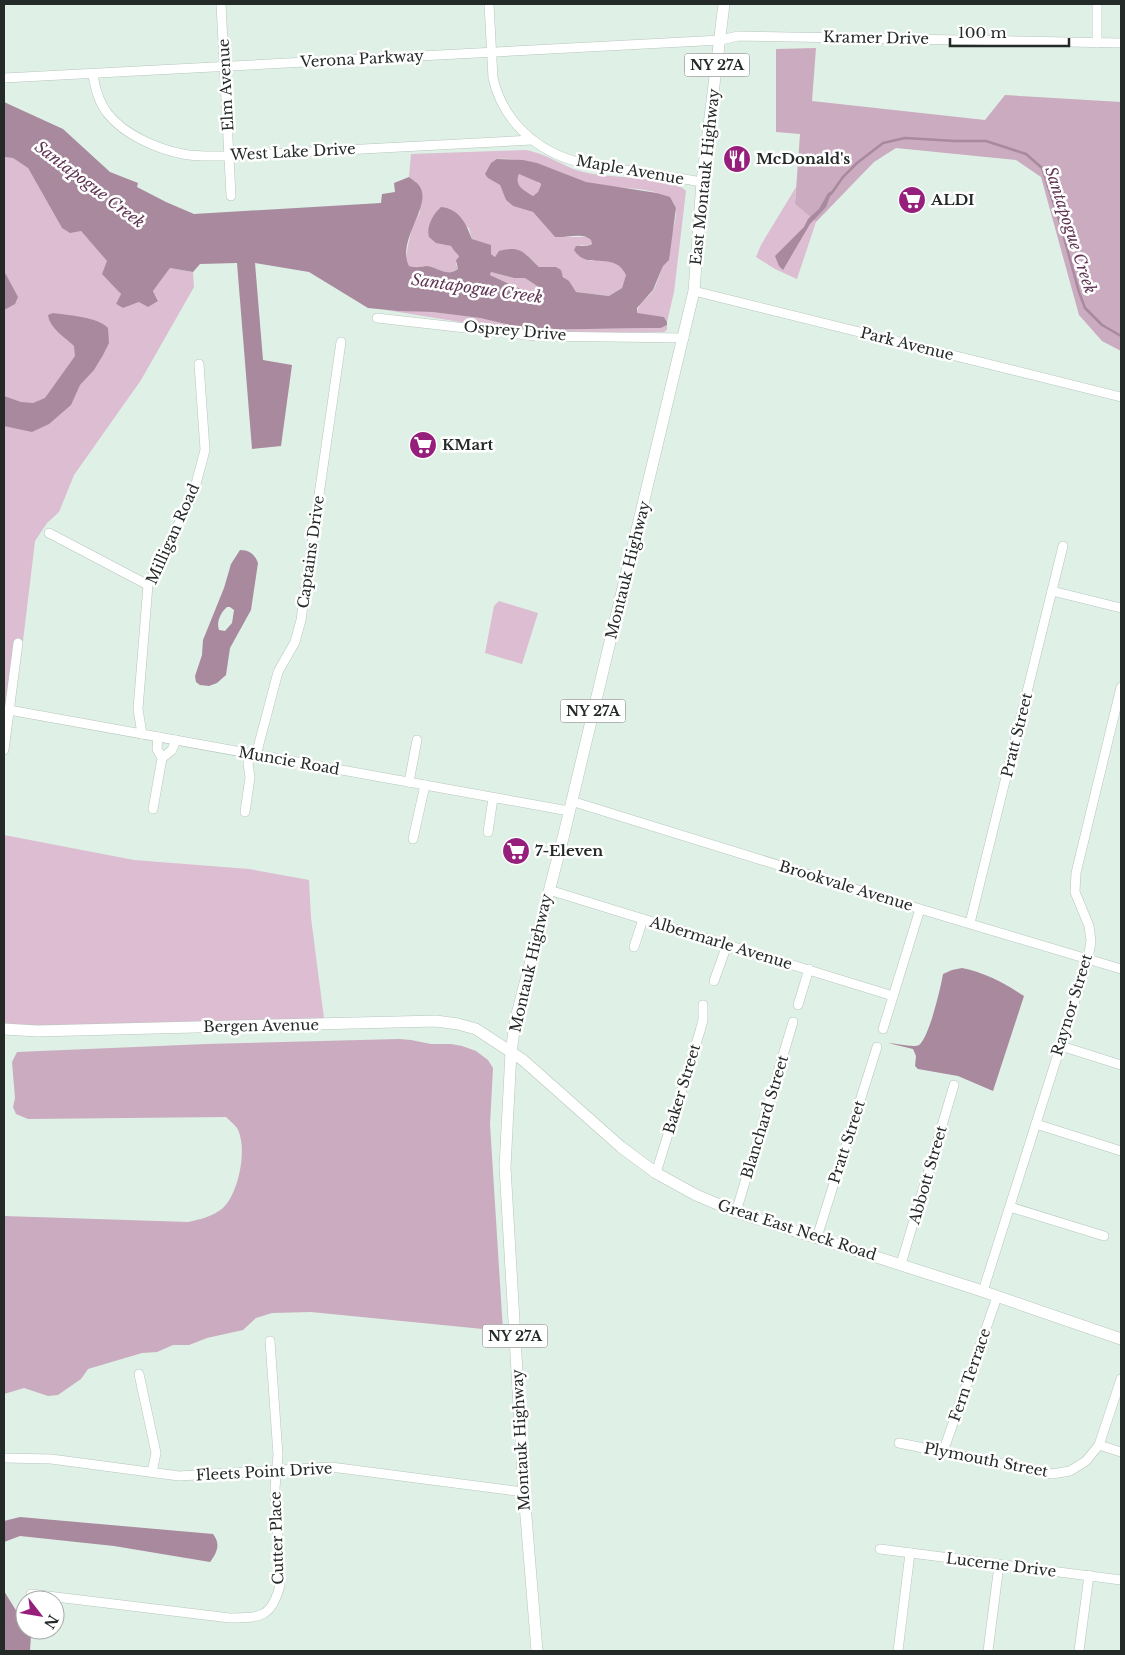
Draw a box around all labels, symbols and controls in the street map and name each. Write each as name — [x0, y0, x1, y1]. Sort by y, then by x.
scale bar — [950, 15, 1069, 47]
text: 100 m — [958, 23, 1007, 42]
street label: Kramer Drive — [823, 27, 929, 48]
street label: Elm Avenue — [214, 38, 237, 132]
street label: Verona Parkway — [299, 46, 425, 71]
road number: NY 27A — [684, 54, 750, 76]
street label: East Montauk Highway — [686, 87, 723, 266]
water label: Santapogue Creek — [31, 136, 149, 232]
street label: West Lake Drive — [229, 139, 356, 164]
restaurant icon: McDonald's — [722, 144, 752, 174]
place label: McDonald's — [756, 149, 850, 168]
street label: Maple Avenue — [575, 151, 685, 188]
water label: Santapogue Creek — [1041, 164, 1101, 296]
supermarket icon: ALDI — [897, 185, 927, 215]
place label: ALDI — [930, 190, 975, 209]
water label: Santapogue Creek — [410, 269, 544, 307]
street label: Osprey Drive — [463, 317, 567, 344]
street label: Park Avenue — [859, 323, 956, 364]
supermarket icon: KMart — [408, 430, 438, 460]
place label: KMart — [442, 435, 494, 454]
street label: Milligan Road — [142, 481, 203, 587]
street label: Captains Drive — [293, 494, 328, 610]
street label: Montauk Highway — [601, 498, 654, 641]
street label: Pratt Street — [997, 690, 1036, 779]
road number: NY 27A — [560, 699, 626, 722]
street label: Muncie Road — [237, 742, 341, 779]
supermarket icon: 7-Eleven — [501, 836, 531, 866]
place label: 7-Eleven — [535, 841, 603, 860]
street label: Brookvale Avenue — [777, 856, 915, 915]
street label: Montauk Highway — [505, 891, 556, 1034]
street label: Albermarle Avenue — [647, 912, 795, 973]
street label: Raynor Street — [1047, 951, 1096, 1058]
street label: Bergen Avenue — [203, 1015, 319, 1036]
street label: Baker Street — [659, 1041, 704, 1136]
street label: Blanchard Street — [737, 1052, 792, 1181]
street label: Pratt Street — [824, 1097, 869, 1186]
street label: Abbott Street — [904, 1123, 951, 1227]
street label: Great East Neck Road — [715, 1195, 879, 1264]
road number: NY 27A — [482, 1324, 548, 1348]
street label: Fern Terrace — [945, 1326, 994, 1424]
street label: Montauk Highway — [507, 1368, 534, 1511]
street label: Plymouth Street — [922, 1438, 1050, 1481]
street label: Fleets Point Drive — [195, 1458, 333, 1485]
street label: Cutter Place — [265, 1491, 288, 1585]
street label: Lucerne Drive — [945, 1548, 1057, 1581]
north arrow — [15, 1590, 65, 1640]
text: N — [40, 1611, 62, 1632]

